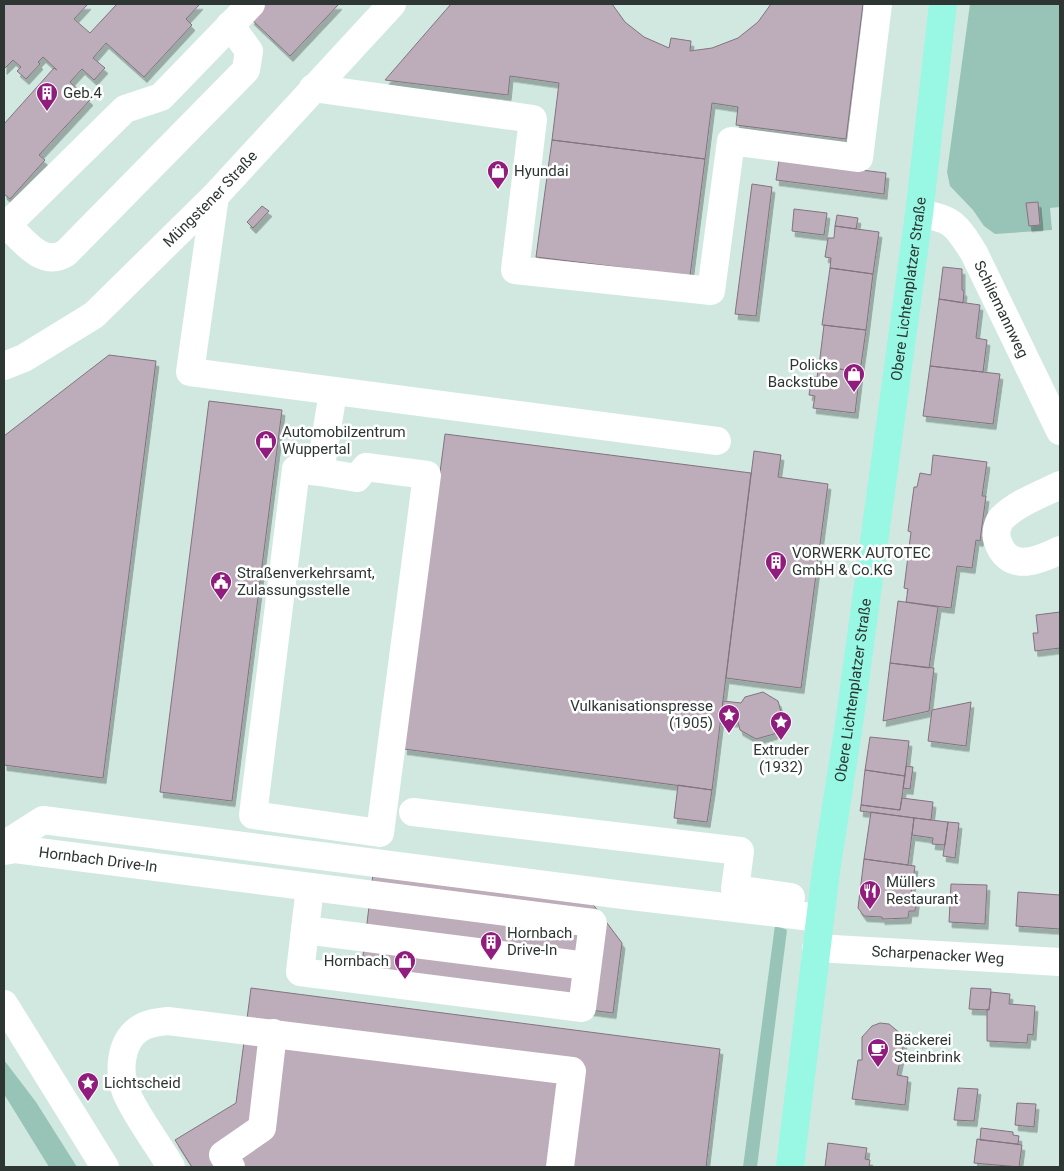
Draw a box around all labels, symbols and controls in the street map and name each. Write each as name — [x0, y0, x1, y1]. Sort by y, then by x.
building icon: Geb.4 — [35, 81, 59, 112]
place label: Geb.4 — [63, 84, 103, 102]
street label: Müngstener Straße — [159, 147, 261, 251]
shop icon: Hyundai — [486, 159, 510, 190]
place label: Hyundai — [514, 162, 569, 180]
street label: Obere Lichtenplatzer Straße — [887, 196, 930, 382]
street label: Schliemannweg — [970, 258, 1032, 361]
place label: Policks Backstube — [768, 356, 838, 391]
shop icon: Policks Backstube — [842, 362, 866, 393]
place label: Automobilzentrum Wuppertal — [282, 423, 406, 458]
shop icon: Automobilzentrum Wuppertal — [254, 429, 278, 460]
place label: VORWERK AUTOTEC GmbH & Co.KG — [792, 544, 931, 579]
building icon: VORWERK AUTOTEC GmbH & Co.KG — [764, 550, 788, 581]
place label: Straßenverkehrsamt, Zulassungsstelle — [237, 564, 375, 599]
public building icon: Straßenverkehrsamt, Zulassungsstelle — [209, 570, 233, 601]
street label: Obere Lichtenplatzer Straße — [831, 597, 875, 783]
place label: Vulkanisationspresse (1905) — [570, 697, 713, 732]
place icon: Vulkanisationspresse (1905) — [717, 703, 741, 734]
place icon: Extruder (1932) — [769, 710, 793, 741]
place label: Extruder (1932) — [753, 741, 809, 776]
street label: Hornbach Drive-In — [38, 843, 159, 876]
place label: Müllers Restaurant — [886, 873, 959, 908]
restaurant icon: Müllers Restaurant — [858, 879, 882, 910]
place label: Hornbach Drive-In — [507, 924, 572, 959]
building icon: Hornbach Drive-In — [479, 930, 503, 961]
street label: Scharpenacker Weg — [871, 942, 1005, 968]
shop icon: Hornbach — [393, 949, 417, 980]
place label: Hornbach — [324, 952, 389, 970]
place label: Bäckerei Steinbrink — [894, 1031, 961, 1066]
cafe icon: Bäckerei Steinbrink — [866, 1037, 890, 1068]
place icon: Lichtscheid — [76, 1071, 100, 1102]
place label: Lichtscheid — [104, 1074, 181, 1092]

